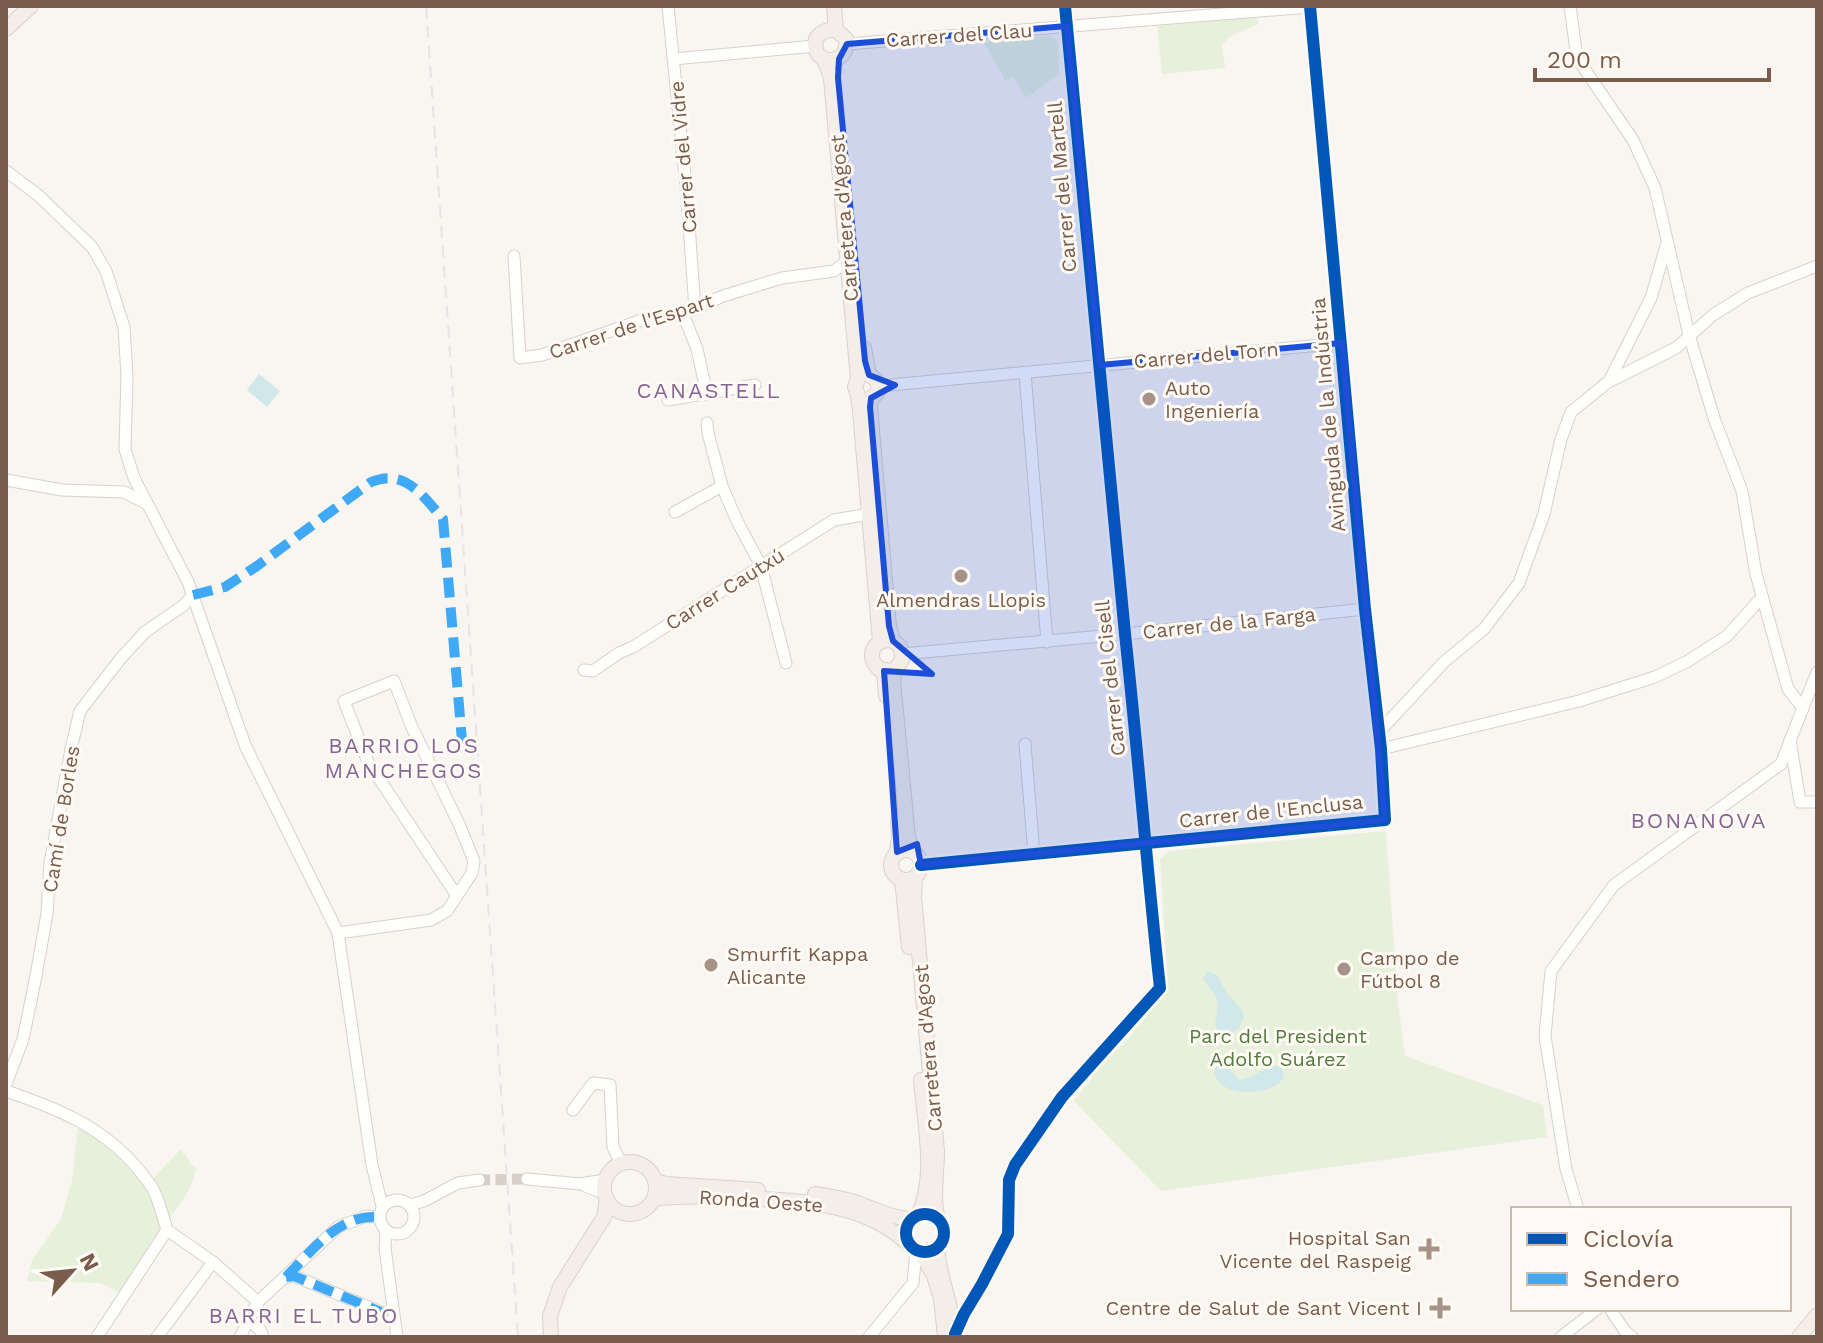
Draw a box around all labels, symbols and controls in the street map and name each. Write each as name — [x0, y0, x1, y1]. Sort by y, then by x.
street label: Carrer del Clau — [885, 18, 1033, 52]
scale bar — [1535, 32, 1769, 82]
text: 200 m — [1547, 46, 1622, 74]
street label: Carrer del Vidre — [664, 80, 702, 234]
street label: Carrer del Martell — [1043, 101, 1081, 273]
street label: Carretera d'Agost — [825, 133, 863, 303]
street label: Carrer de l'Espart — [546, 288, 717, 364]
street label: Avinguda de la Indústria — [1306, 297, 1350, 533]
street label: Carrer del Torn — [1133, 337, 1279, 373]
place label: Auto Ingeniería — [1165, 376, 1259, 423]
district label: CANASTELL — [636, 378, 782, 403]
marker: Auto Ingeniería — [1140, 390, 1158, 408]
street label: Carrer Cautxú — [661, 543, 789, 635]
marker: Almendras Llopis — [952, 567, 970, 585]
place label: Almendras Llopis — [876, 588, 1046, 612]
street label: Carrer del Cisell — [1090, 599, 1130, 757]
street label: Carrer de la Farga — [1141, 602, 1317, 644]
district label: BARRIO LOS MANCHEGOS — [325, 733, 483, 783]
street label: Camí de Borles — [38, 744, 84, 894]
street label: Carrer de l'Enclusa — [1178, 789, 1364, 833]
district label: BONANOVA — [1630, 808, 1768, 833]
place label: Smurfit Kappa Alicante — [727, 942, 868, 989]
place label: Campo de Fútbol 8 — [1360, 946, 1460, 993]
marker: Smurfit Kappa Alicante — [702, 956, 720, 974]
marker: Campo de Fútbol 8 — [1335, 960, 1353, 978]
street label: Carretera d'Agost — [909, 963, 947, 1133]
park label: Parc del President Adolfo Suárez — [1189, 1024, 1368, 1071]
street label: Ronda Oeste — [698, 1185, 824, 1217]
legend — [1511, 1207, 1791, 1311]
text: Ciclovía — [1583, 1225, 1673, 1253]
place label: Hospital San Vicente del Raspeig — [1219, 1226, 1411, 1273]
north arrow — [32, 1231, 112, 1311]
marker: Hospital San Vicente del Raspeig — [1418, 1238, 1440, 1260]
text: N — [75, 1249, 104, 1275]
text: Sendero — [1583, 1265, 1680, 1293]
place label: Centre de Salut de Sant Vicent I — [1105, 1296, 1422, 1320]
marker: Centre de Salut de Sant Vicent I — [1429, 1297, 1451, 1319]
district label: BARRI EL TUBO — [208, 1303, 400, 1328]

